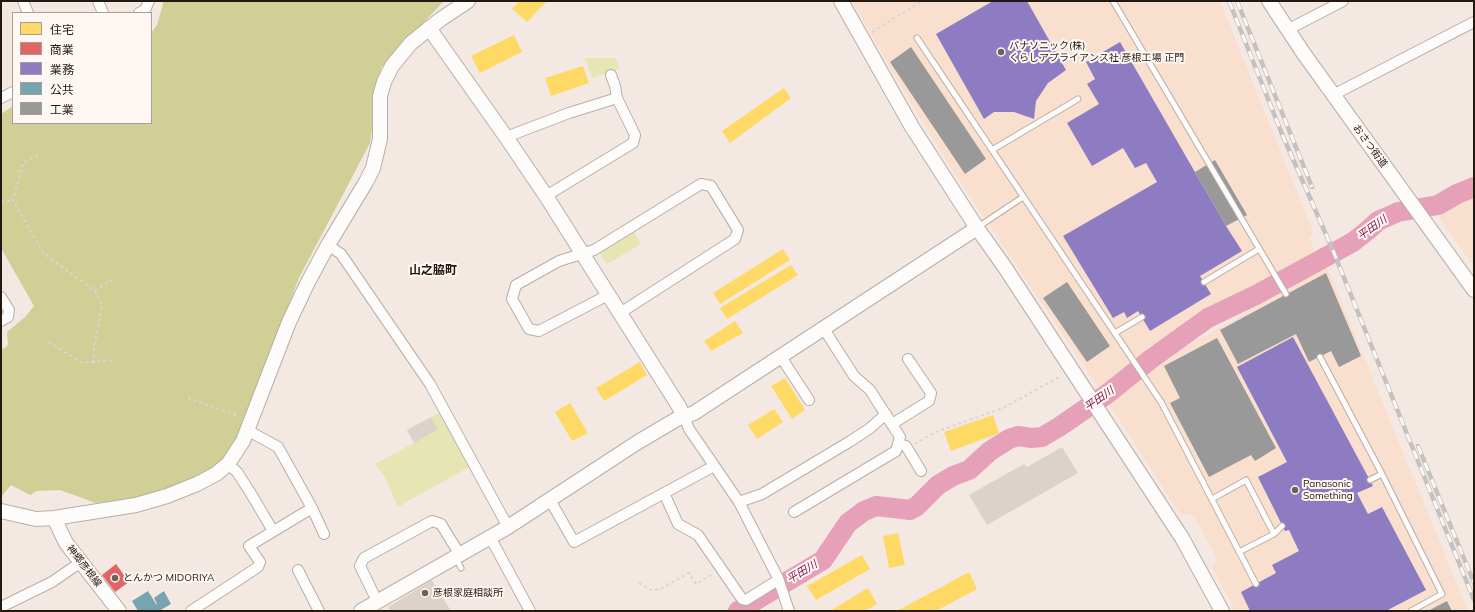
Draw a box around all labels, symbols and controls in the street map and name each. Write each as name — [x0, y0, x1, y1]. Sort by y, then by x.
legend — [12, 12, 152, 124]
text: 住宅 — [50, 22, 74, 37]
place label: パナソニック(株) くらしアプライアンス社 彦根工場 正門 — [1009, 40, 1184, 64]
text: 商業 — [50, 42, 74, 57]
marker: パナソニック(株) くらしアプライアンス社 彦根工場 正門 — [996, 47, 1006, 57]
text: 業務 — [50, 62, 74, 77]
text: 公共 — [50, 82, 74, 97]
text: 工業 — [50, 102, 74, 117]
street label: おさつ街道 — [1350, 122, 1390, 170]
water label: 平田川 — [1355, 213, 1389, 243]
district label: 山之脇町 — [409, 263, 457, 277]
water label: 平田川 — [1082, 384, 1116, 414]
place label: Panasonic Something — [1303, 478, 1353, 502]
marker: Panasonic Something — [1290, 485, 1300, 495]
street label: 神郷彦根線 — [64, 543, 104, 589]
water label: 平田川 — [784, 558, 820, 586]
place label: とんかつ MIDORIYA — [123, 572, 214, 584]
marker: とんかつ MIDORIYA — [110, 573, 120, 583]
place label: 彦根家庭相談所 — [433, 587, 503, 599]
marker: 彦根家庭相談所 — [420, 588, 430, 598]

